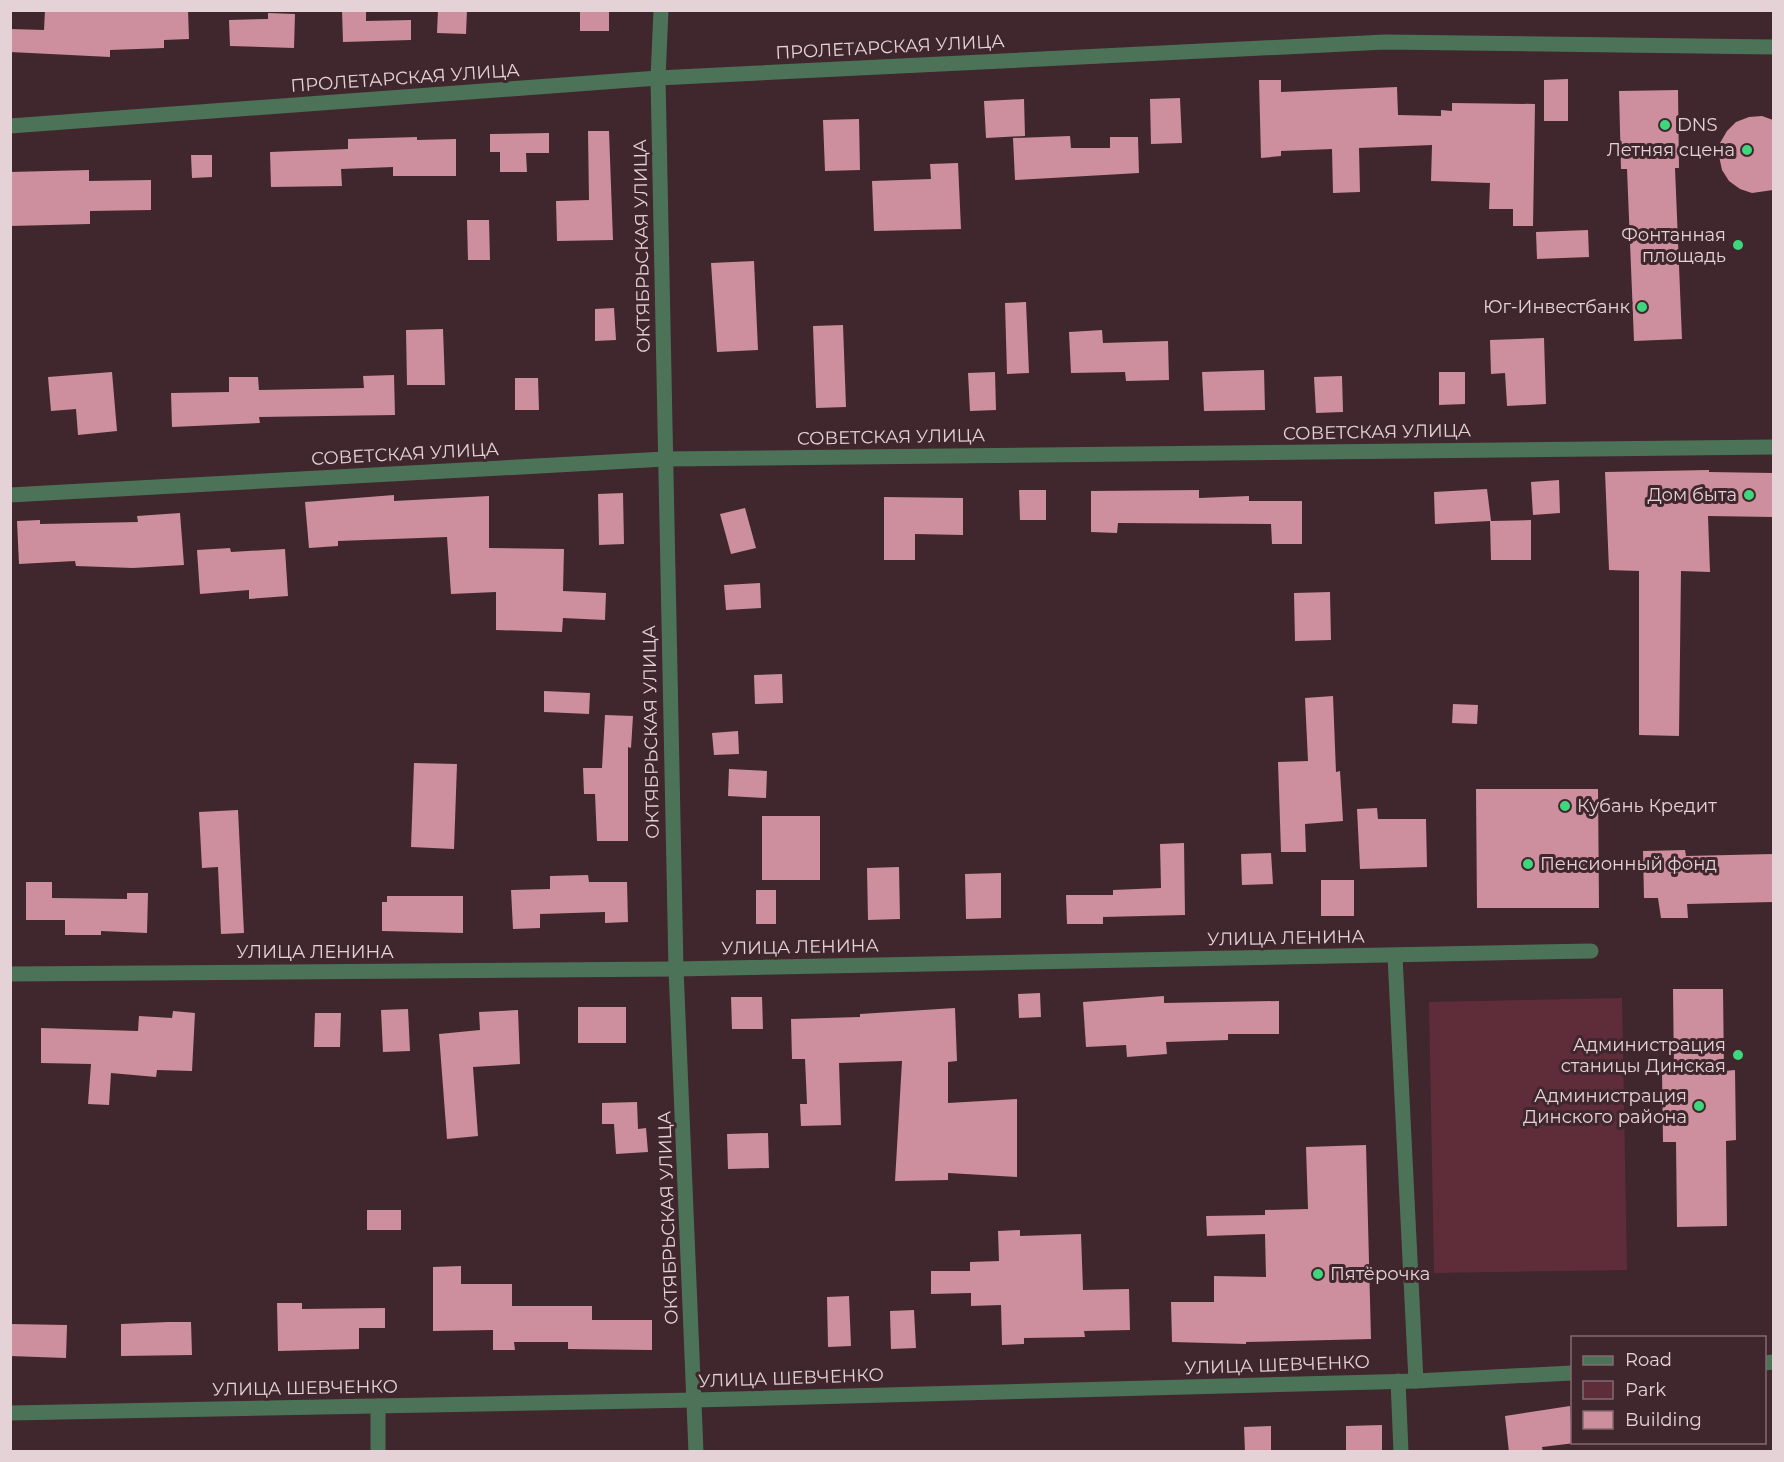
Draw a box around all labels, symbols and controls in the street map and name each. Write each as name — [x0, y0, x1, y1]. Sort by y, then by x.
street label: ПРОЛЕТАРСКАЯ УЛИЦА — [775, 30, 1006, 64]
street label: ПРОЛЕТАРСКАЯ УЛИЦА — [290, 59, 521, 97]
place label: DNS — [1677, 114, 1718, 136]
marker: DNS — [1658, 118, 1672, 132]
street label: ОКТЯБРЬСКАЯ УЛИЦА — [629, 138, 655, 353]
place label: Летняя сцена — [1607, 139, 1735, 161]
marker: Летняя сцена — [1740, 143, 1754, 157]
place label: Фонтанная площадь — [1621, 224, 1726, 267]
marker: Фонтанная площадь — [1731, 238, 1745, 252]
place label: Юг-Инвестбанк — [1483, 296, 1631, 318]
marker: Юг-Инвестбанк — [1635, 300, 1649, 314]
street label: СОВЕТСКАЯ УЛИЦА — [1283, 419, 1472, 445]
street label: СОВЕТСКАЯ УЛИЦА — [797, 424, 986, 450]
street label: СОВЕТСКАЯ УЛИЦА — [311, 438, 500, 470]
place label: Дом быта — [1648, 484, 1737, 506]
marker: Дом быта — [1742, 488, 1756, 502]
street label: ОКТЯБРЬСКАЯ УЛИЦА — [638, 624, 664, 839]
place label: Кубань Кредит — [1577, 795, 1717, 817]
marker: Кубань Кредит — [1558, 799, 1572, 813]
place label: Пенсионный фонд — [1540, 853, 1717, 875]
marker: Пенсионный фонд — [1521, 857, 1535, 871]
street label: УЛИЦА ЛЕНИНА — [1207, 926, 1366, 950]
street label: УЛИЦА ЛЕНИНА — [721, 935, 880, 959]
street label: УЛИЦА ЛЕНИНА — [236, 941, 394, 963]
place label: Администрация станицы Динская — [1561, 1034, 1726, 1077]
marker: Администрация станицы Динская — [1731, 1048, 1745, 1062]
place label: Администрация Динского района — [1523, 1085, 1687, 1128]
marker: Администрация Динского района — [1692, 1099, 1706, 1113]
street label: ОКТЯБРЬСКАЯ УЛИЦА — [653, 1110, 683, 1325]
place label: Пятёрочка — [1330, 1263, 1430, 1285]
marker: Пятёрочка — [1311, 1267, 1325, 1281]
legend — [1571, 1336, 1766, 1444]
text: Road — [1625, 1349, 1672, 1371]
street label: УЛИЦА ШЕВЧЕНКО — [1184, 1351, 1370, 1379]
street label: УЛИЦА ШЕВЧЕНКО — [698, 1364, 884, 1392]
street label: УЛИЦА ШЕВЧЕНКО — [212, 1375, 398, 1401]
text: Park — [1625, 1379, 1666, 1401]
text: Building — [1625, 1409, 1702, 1431]

